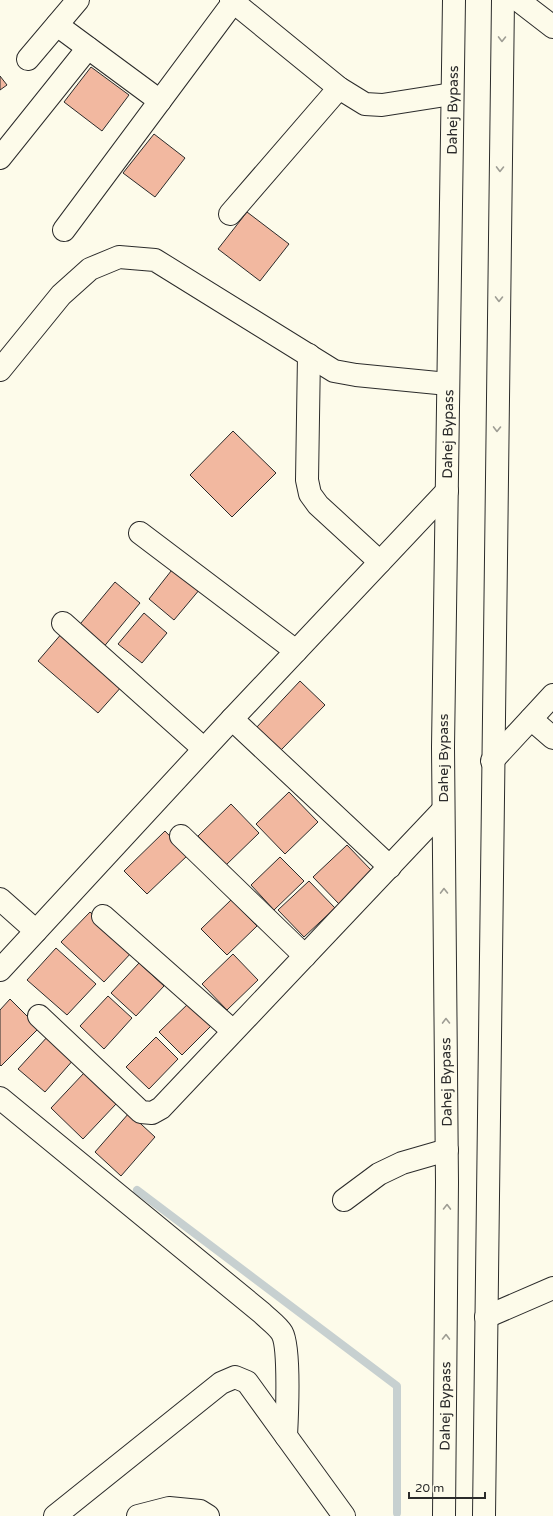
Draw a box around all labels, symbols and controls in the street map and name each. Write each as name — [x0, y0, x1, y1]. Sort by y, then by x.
one-way arrow — [498, 36, 506, 42]
street label: Dahej Bypass — [444, 65, 462, 155]
one-way arrow — [496, 166, 504, 172]
one-way arrow — [494, 296, 503, 302]
street label: Dahej Bypass — [439, 389, 457, 479]
one-way arrow — [493, 426, 501, 432]
street label: Dahej Bypass — [435, 713, 452, 803]
one-way arrow — [440, 888, 448, 894]
one-way arrow — [442, 1018, 450, 1024]
street label: Dahej Bypass — [437, 1037, 456, 1127]
one-way arrow — [443, 1204, 451, 1210]
one-way arrow — [442, 1334, 450, 1340]
street label: Dahej Bypass — [437, 1361, 454, 1451]
scale bar — [409, 1474, 485, 1500]
text: 20 m — [415, 1481, 444, 1495]

